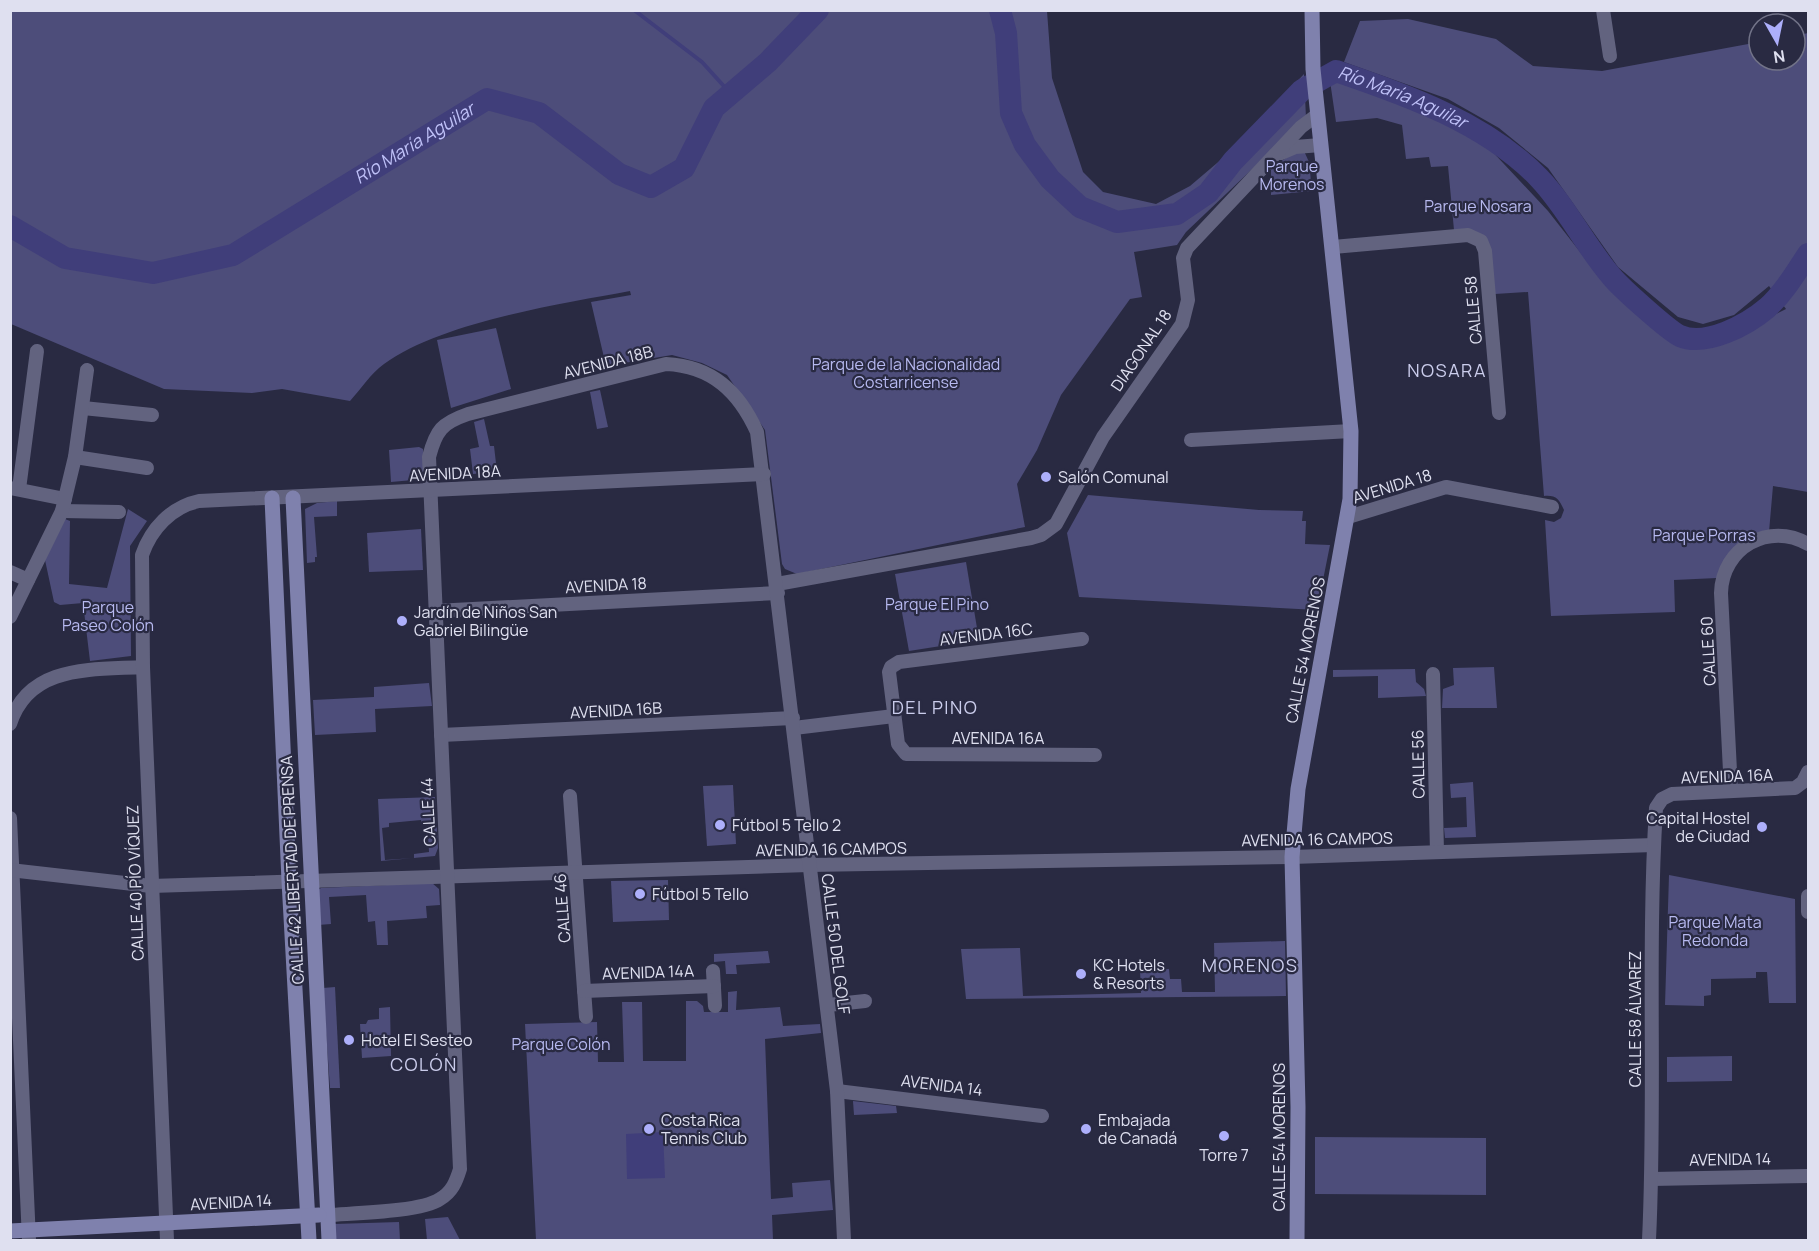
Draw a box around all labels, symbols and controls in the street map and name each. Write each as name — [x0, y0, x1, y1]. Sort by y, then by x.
north arrow — [1747, 12, 1807, 72]
text: N — [1772, 45, 1787, 69]
water label: Río María Aguilar — [1335, 60, 1474, 135]
water label: Río María Aguilar — [349, 95, 481, 189]
park label: Parque Morenos — [1260, 155, 1324, 195]
park label: Parque Nosara — [1424, 195, 1532, 217]
street label: CALLE 58 — [1459, 275, 1487, 345]
street label: DIAGONAL 18 — [1106, 305, 1176, 395]
street label: AVENIDA 18B — [561, 340, 655, 384]
park label: Parque de la Nacionalidad Costarricense — [812, 353, 1000, 393]
district label: NOSARA — [1407, 358, 1487, 382]
street label: AVENIDA 18A — [409, 460, 501, 486]
street label: AVENIDA 18 — [1350, 464, 1434, 508]
place label: Salón Comunal — [1058, 466, 1169, 488]
marker: Salón Comunal — [1039, 470, 1053, 484]
park label: Parque Porras — [1652, 524, 1756, 546]
street label: AVENIDA 18 — [565, 572, 647, 598]
street label: CALLE 54 MORENOS — [1280, 575, 1330, 725]
park label: Parque El Pino — [885, 593, 989, 615]
park label: Parque Paseo Colón — [62, 596, 154, 636]
place label: Jardín de Niños San Gabriel Bilingüe — [414, 601, 557, 641]
marker: Jardín de Niños San Gabriel Bilingüe — [395, 614, 409, 628]
street label: CALLE 60 — [1695, 616, 1721, 686]
street label: AVENIDA 16C — [938, 617, 1034, 651]
district label: DEL PINO — [892, 695, 978, 719]
street label: AVENIDA 16B — [569, 697, 663, 723]
street label: AVENIDA 16A — [952, 727, 1044, 749]
street label: CALLE 56 — [1406, 729, 1430, 799]
street label: CALLE 42 LIBERTAD DE PRENSA — [275, 755, 309, 985]
street label: AVENIDA 16A — [1680, 763, 1774, 789]
street label: CALLE 44 — [415, 777, 441, 847]
street label: CALLE 40 PÍO VÍQUEZ — [121, 805, 149, 961]
place label: Capital Hostel de Ciudad — [1646, 807, 1750, 847]
place label: Fútbol 5 Tello 2 — [732, 814, 841, 836]
marker: Fútbol 5 Tello 2 — [713, 818, 727, 832]
marker: Capital Hostel de Ciudad — [1755, 820, 1769, 834]
street label: AVENIDA 16 CAMPOS — [1241, 827, 1393, 851]
street label: AVENIDA 16 CAMPOS — [755, 837, 907, 861]
street label: CALLE 50 DEL GOLF — [816, 872, 856, 1016]
street label: CALLE 46 — [549, 873, 575, 943]
place label: Fútbol 5 Tello — [652, 883, 749, 905]
marker: Fútbol 5 Tello — [633, 887, 647, 901]
park label: Parque Mata Redonda — [1668, 911, 1762, 951]
street label: CALLE 58 ÁLVAREZ — [1624, 951, 1646, 1087]
district label: MORENOS — [1202, 953, 1298, 977]
place label: KC Hotels & Resorts — [1093, 954, 1165, 994]
street label: AVENIDA 14A — [602, 959, 694, 985]
marker: KC Hotels & Resorts — [1074, 967, 1088, 981]
place label: Hotel El Sesteo — [361, 1029, 472, 1051]
marker: Hotel El Sesteo — [342, 1033, 356, 1047]
park label: Parque Colón — [511, 1033, 611, 1055]
district label: COLÓN — [390, 1052, 458, 1076]
street label: CALLE 54 MORENOS — [1268, 1063, 1290, 1211]
street label: AVENIDA 14 — [900, 1069, 984, 1101]
place label: Costa Rica Tennis Club — [661, 1109, 747, 1149]
place label: Embajada de Canadá — [1098, 1109, 1177, 1149]
marker: Costa Rica Tennis Club — [642, 1122, 656, 1136]
marker: Embajada de Canadá — [1079, 1122, 1093, 1136]
marker: Torre 7 — [1217, 1129, 1231, 1143]
place label: Torre 7 — [1199, 1144, 1249, 1166]
street label: AVENIDA 14 — [1689, 1147, 1771, 1171]
street label: AVENIDA 14 — [190, 1189, 272, 1215]

